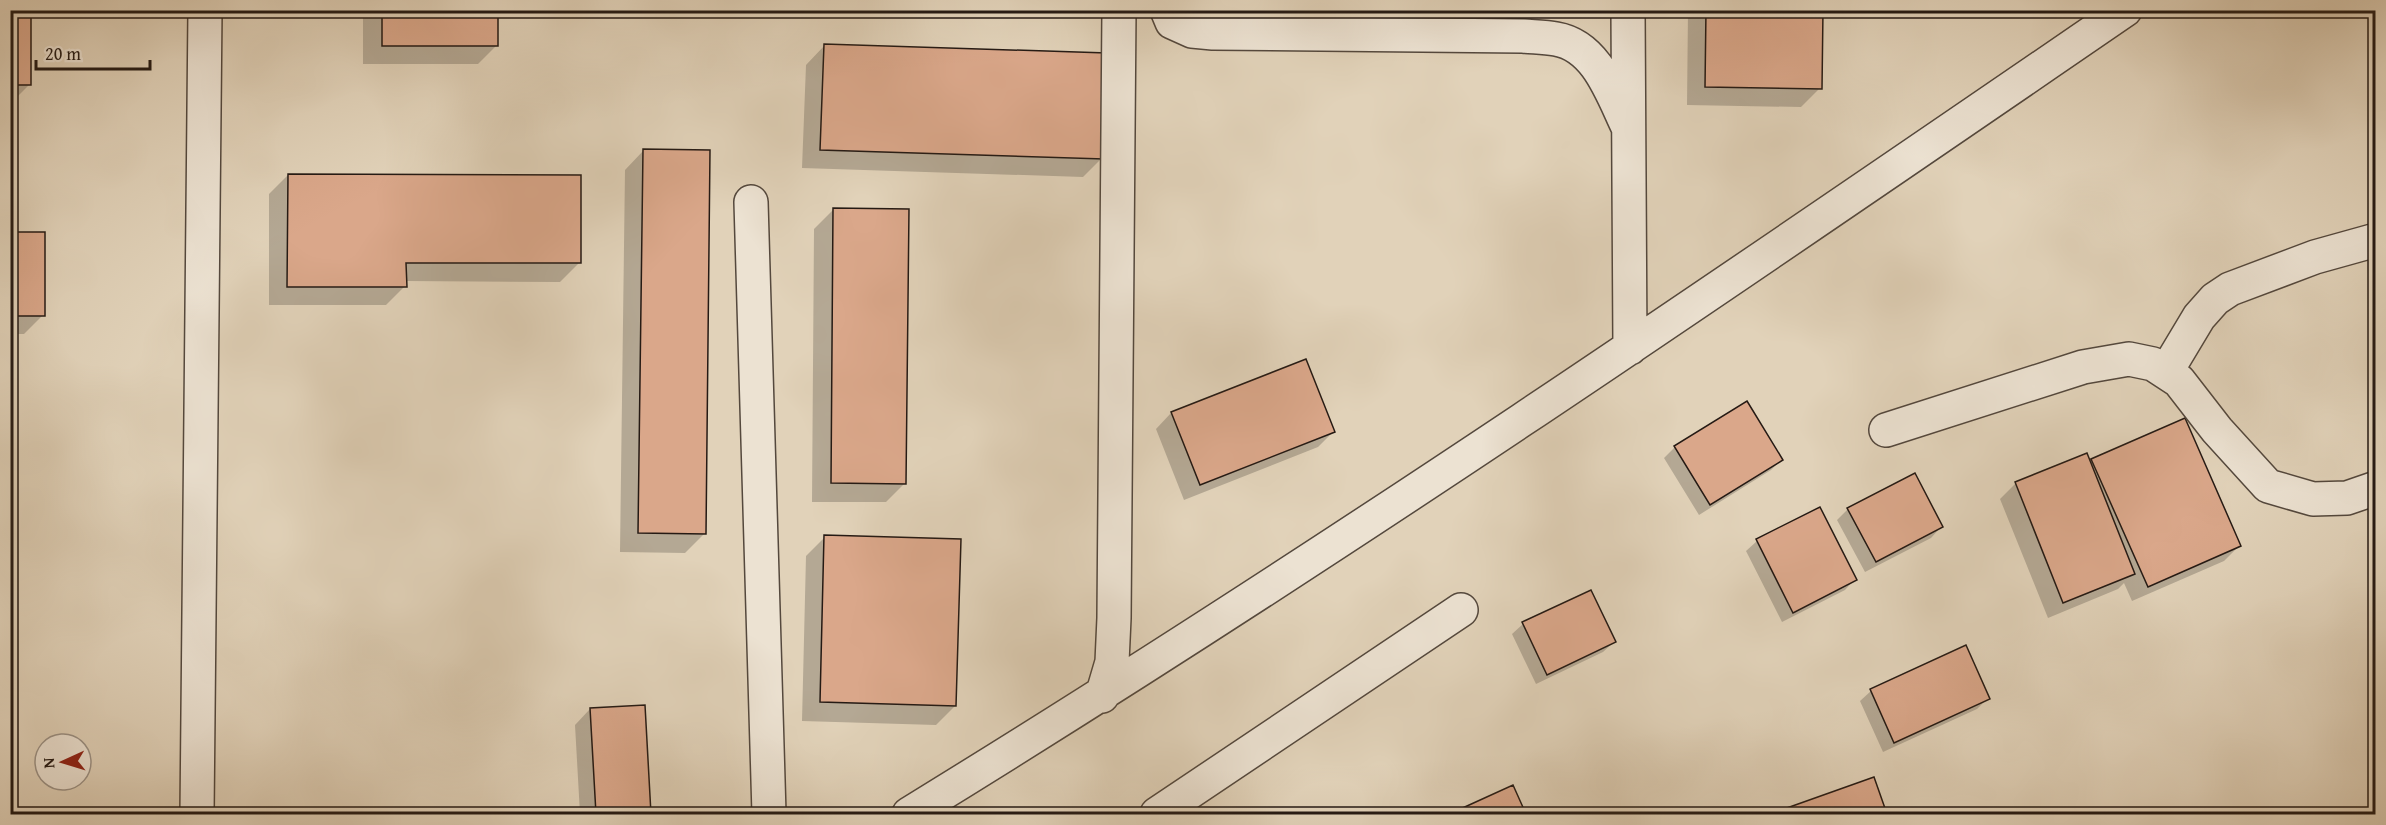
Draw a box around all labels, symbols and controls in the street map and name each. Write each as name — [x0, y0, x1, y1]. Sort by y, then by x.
scale bar — [36, 33, 150, 71]
text: 20 m — [45, 40, 81, 67]
north arrow — [33, 732, 93, 792]
text: N — [36, 757, 60, 769]

